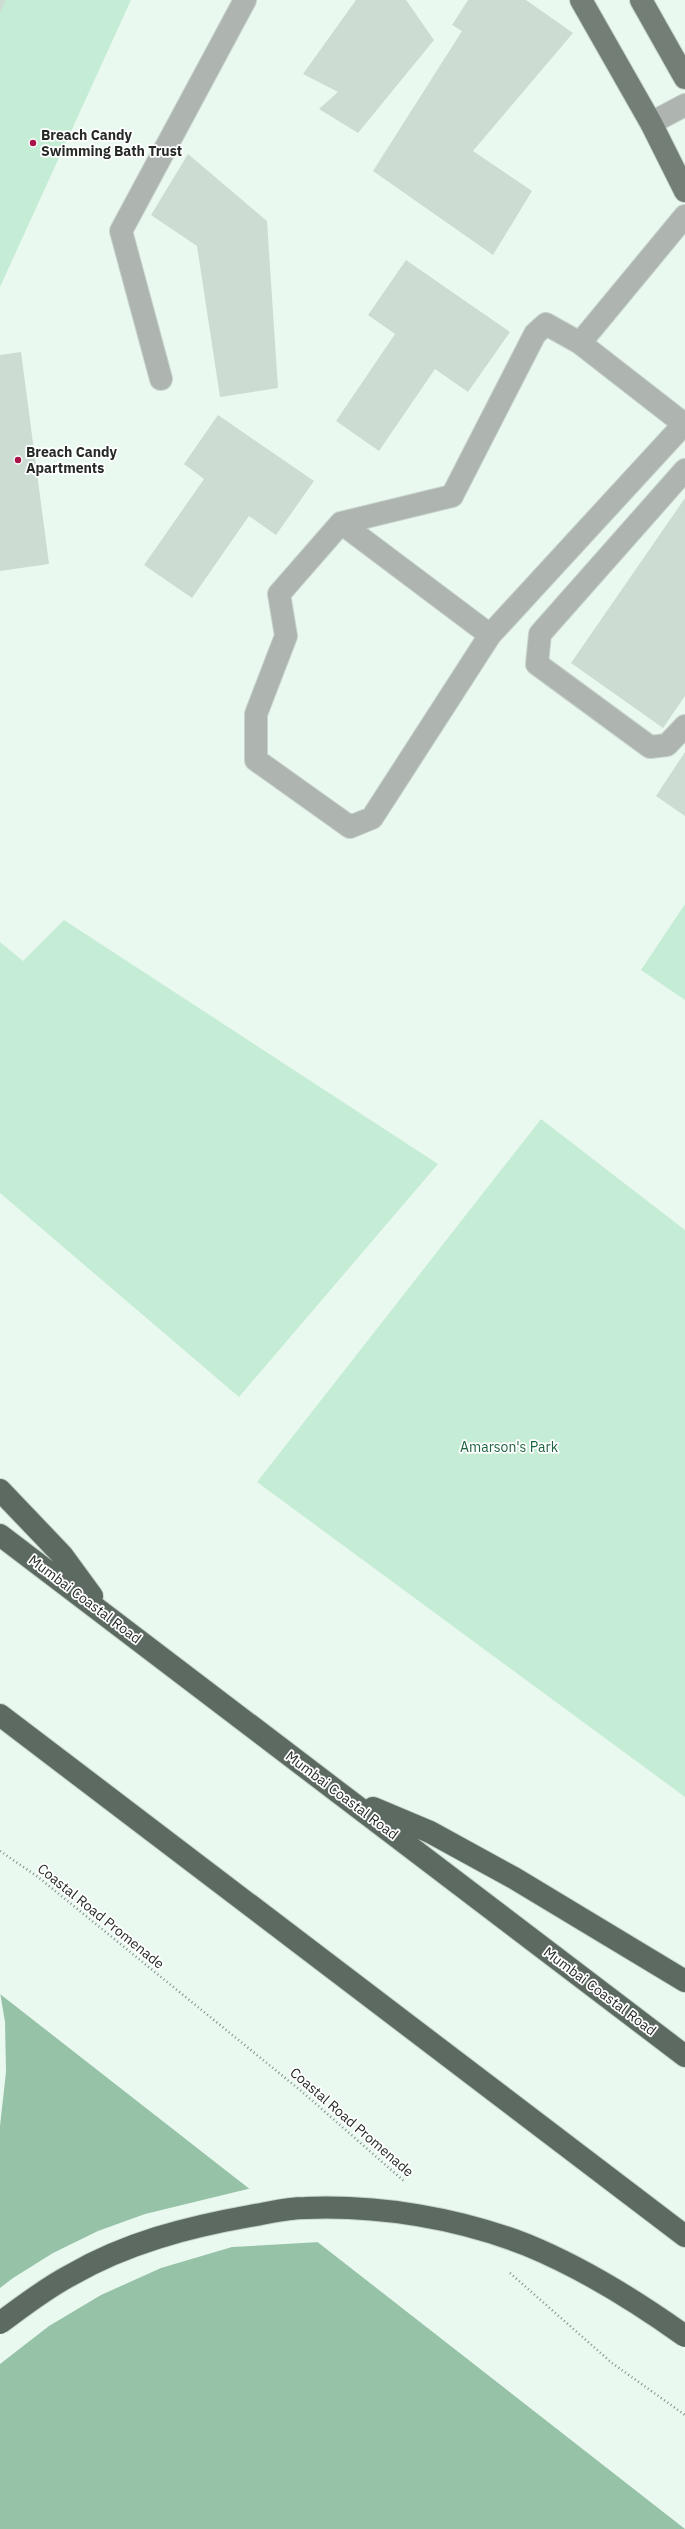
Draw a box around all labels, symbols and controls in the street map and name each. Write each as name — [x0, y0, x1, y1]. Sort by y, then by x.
place label: Breach Candy Swimming Bath Trust — [41, 126, 182, 160]
marker: Breach Candy Swimming Bath Trust — [28, 138, 38, 148]
place label: Breach Candy Apartments — [26, 443, 118, 477]
marker: Breach Candy Apartments — [13, 455, 23, 465]
park label: Amarson's Park — [460, 1438, 559, 1456]
street label: Mumbai Coastal Road — [25, 1551, 145, 1647]
street label: Mumbai Coastal Road — [282, 1747, 402, 1843]
street label: Coastal Road Promenade — [34, 1859, 168, 1973]
street label: Mumbai Coastal Road — [540, 1943, 660, 2039]
street label: Coastal Road Promenade — [286, 2063, 418, 2181]

